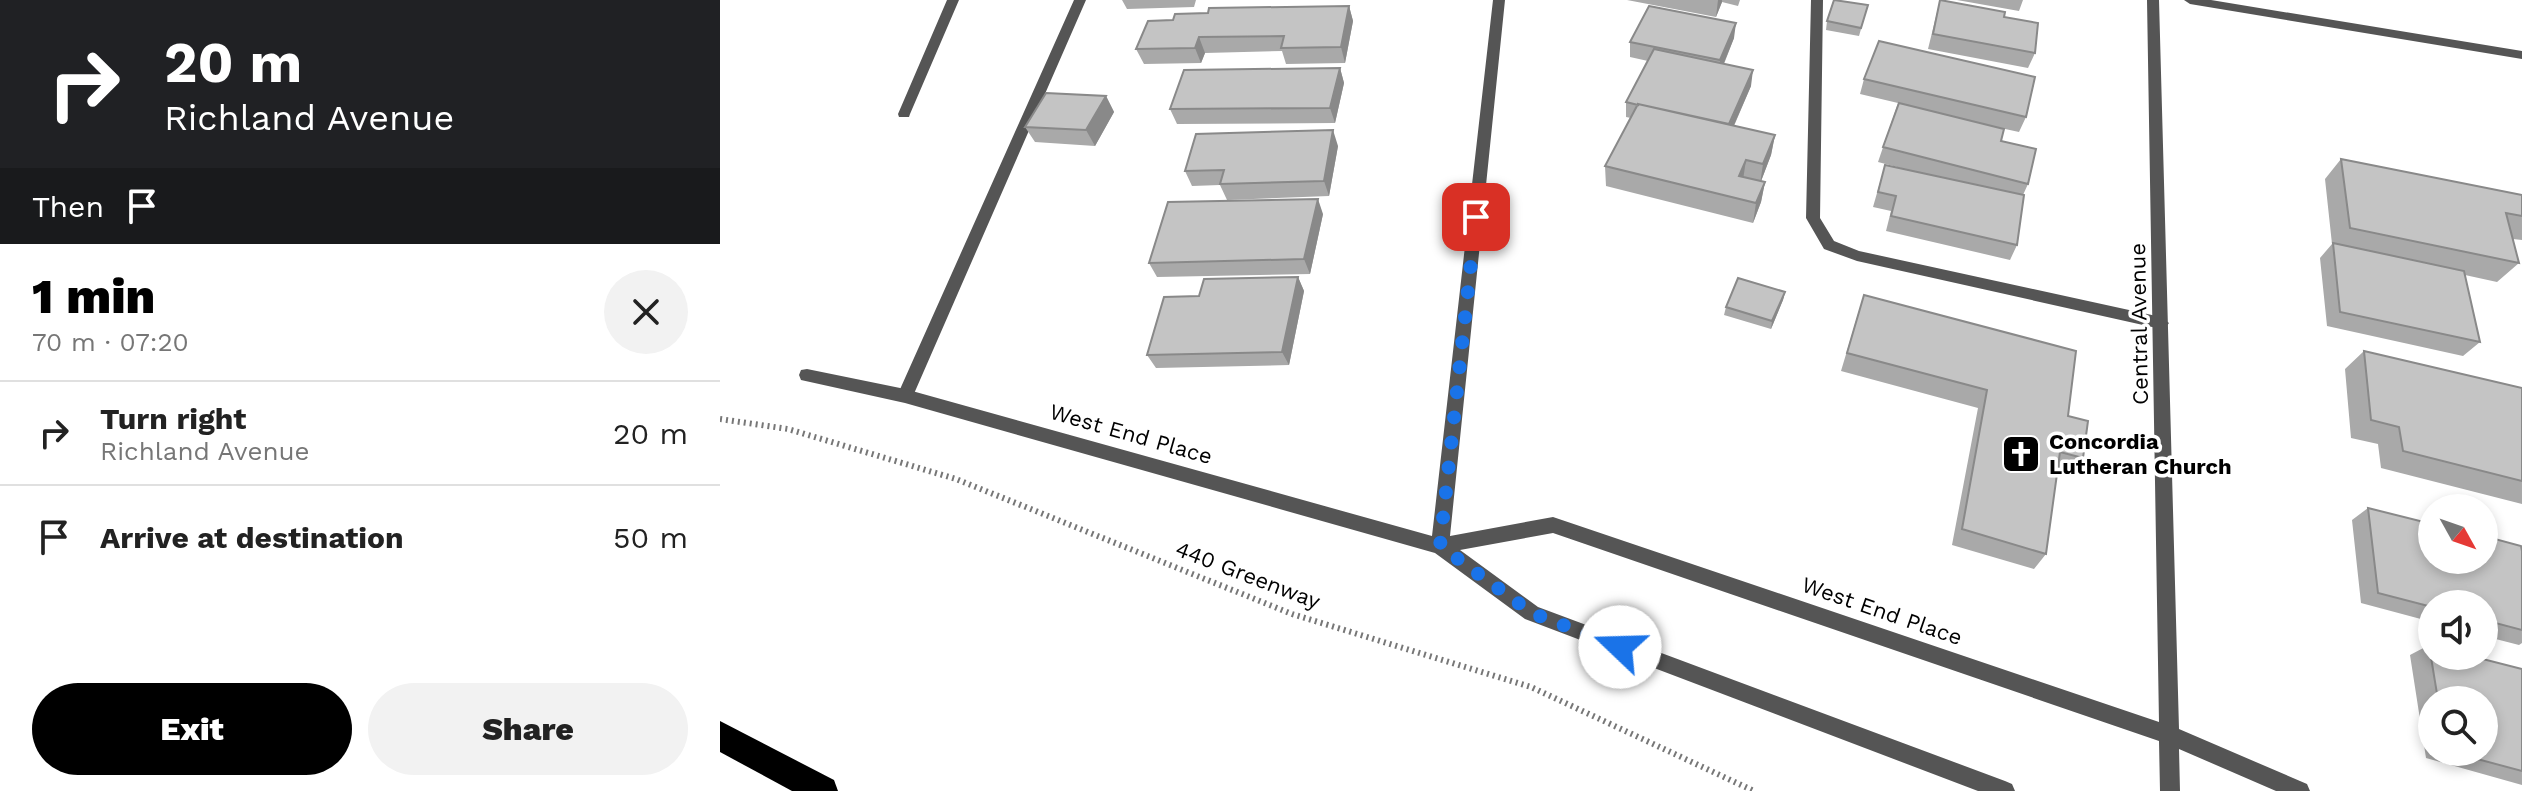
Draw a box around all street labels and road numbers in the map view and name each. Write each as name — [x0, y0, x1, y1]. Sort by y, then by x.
street label: Central Avenue — [2125, 243, 2153, 405]
street label: West End Place — [1047, 399, 1215, 469]
street label: 440 Greenway — [1172, 536, 1324, 614]
street label: West End Place — [1799, 572, 1965, 650]

